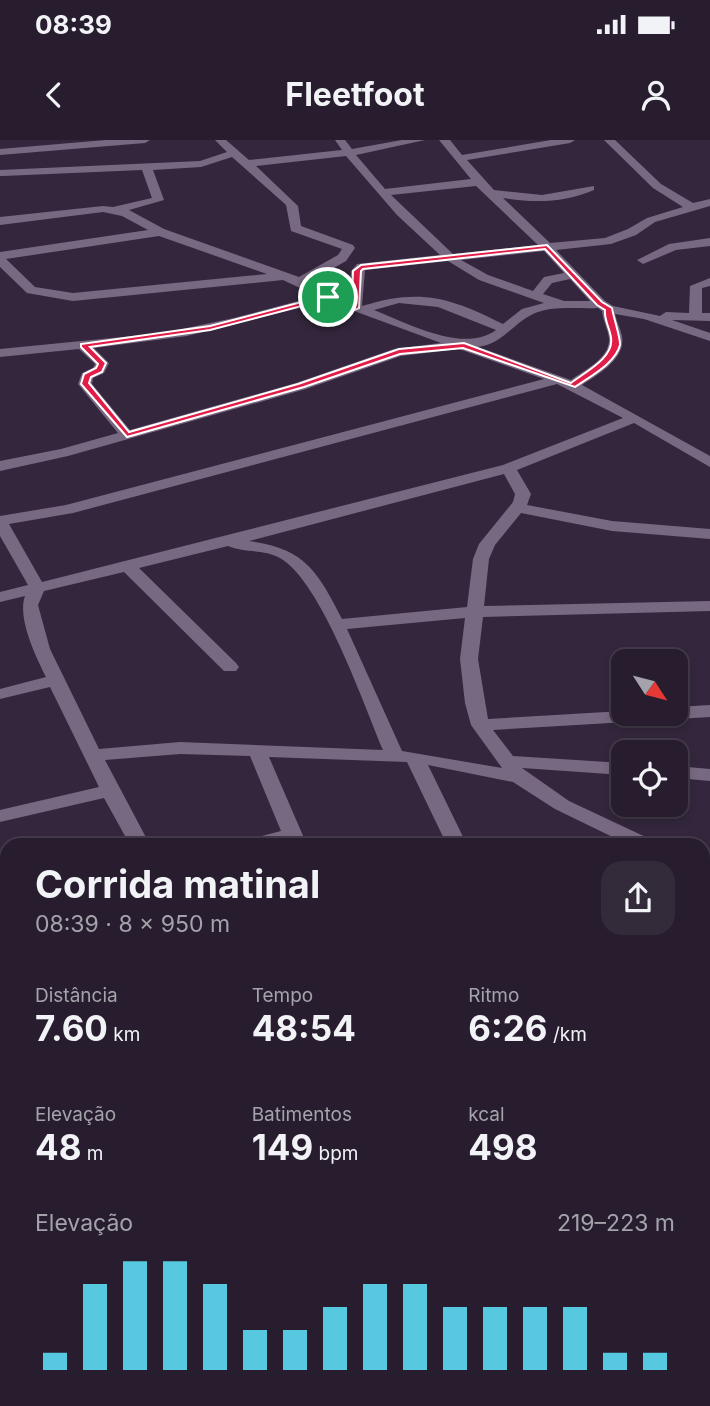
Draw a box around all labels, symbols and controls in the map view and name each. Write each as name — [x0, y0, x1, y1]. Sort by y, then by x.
text: 08:39 — [35, 9, 112, 40]
text: Fleetfoot — [285, 75, 425, 114]
icon: back — [35, 76, 73, 114]
icon: person — [637, 76, 675, 114]
pin — [298, 267, 358, 327]
icon: arrive — [309, 278, 347, 316]
north arrow — [611, 649, 688, 726]
map controls — [611, 649, 688, 817]
button: locate — [611, 740, 688, 817]
text: Corrida matinal — [35, 861, 320, 907]
button: share — [601, 861, 675, 935]
text: 08:39 · 8 × 950 m — [35, 910, 230, 938]
text: Distância — [35, 984, 118, 1007]
text: Tempo — [252, 984, 313, 1007]
text: Ritmo — [468, 984, 519, 1007]
text: 7.60 — [35, 1007, 108, 1049]
text: 48:54 — [252, 1007, 356, 1049]
text: 6:26 — [468, 1007, 548, 1049]
text: km — [108, 1023, 140, 1046]
text: /km — [548, 1023, 587, 1046]
text: Elevação — [35, 1103, 116, 1126]
text: Batimentos — [252, 1103, 352, 1126]
text: kcal — [468, 1103, 505, 1126]
text: 48 — [35, 1126, 81, 1168]
text: 149 — [252, 1126, 313, 1168]
text: 498 — [468, 1126, 538, 1168]
text: m — [81, 1142, 103, 1165]
text: bpm — [313, 1142, 358, 1165]
text: Elevação — [35, 1209, 133, 1237]
text: 219–223 m — [557, 1209, 675, 1237]

